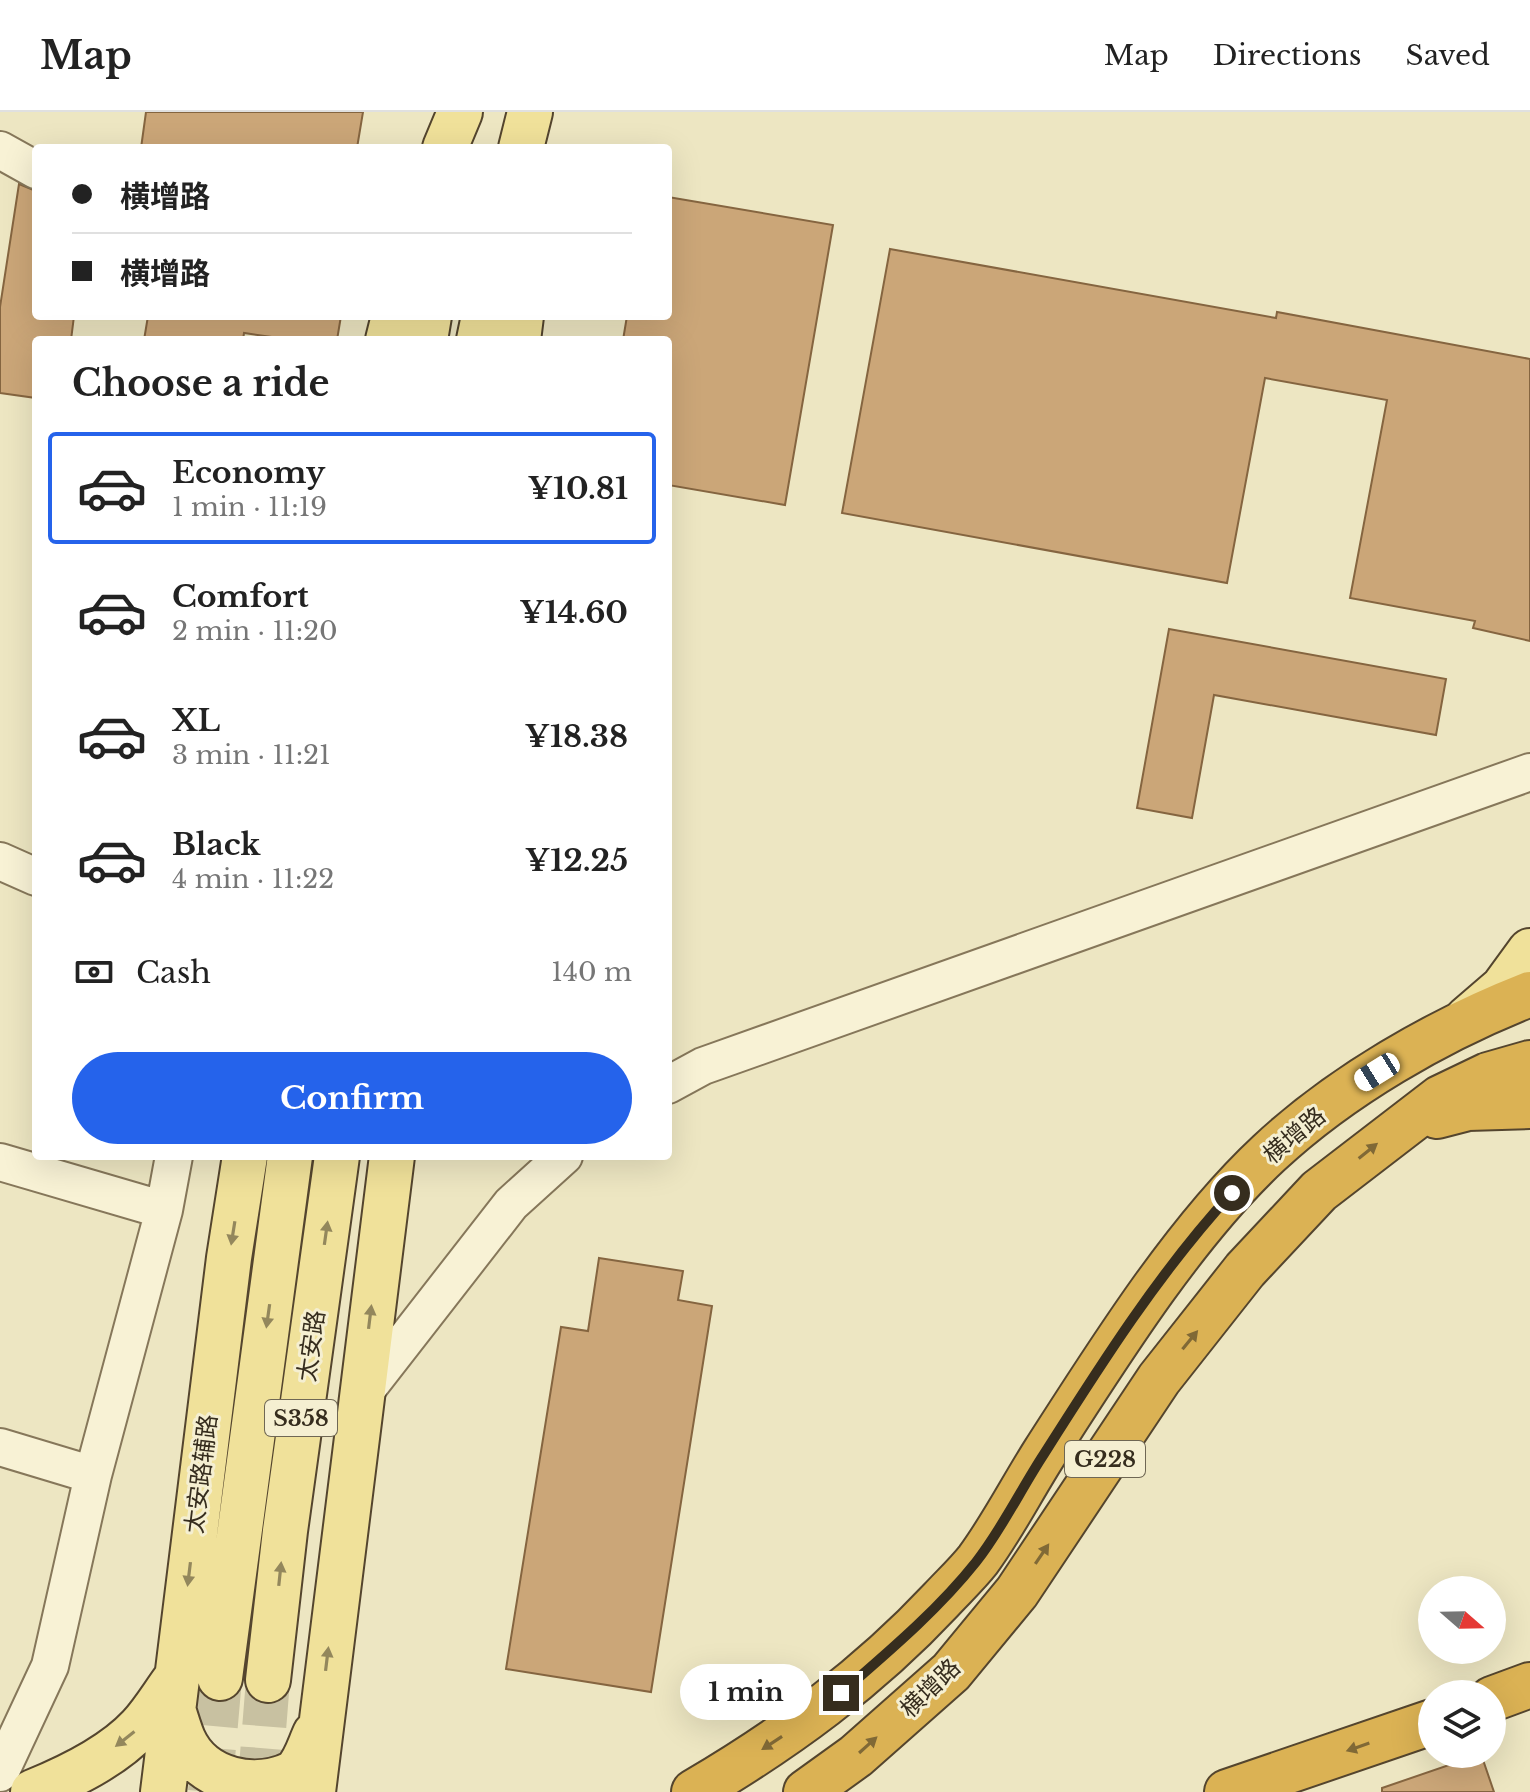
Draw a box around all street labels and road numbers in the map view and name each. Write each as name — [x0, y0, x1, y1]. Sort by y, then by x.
street label: 横增路 — [1257, 1101, 1331, 1169]
street label: 太安路 — [292, 1308, 330, 1384]
road number: S358 — [265, 1400, 337, 1436]
street label: 太安路辅路 — [179, 1413, 223, 1535]
road number: G228 — [1065, 1441, 1145, 1477]
street label: 横增路 — [894, 1653, 966, 1723]

